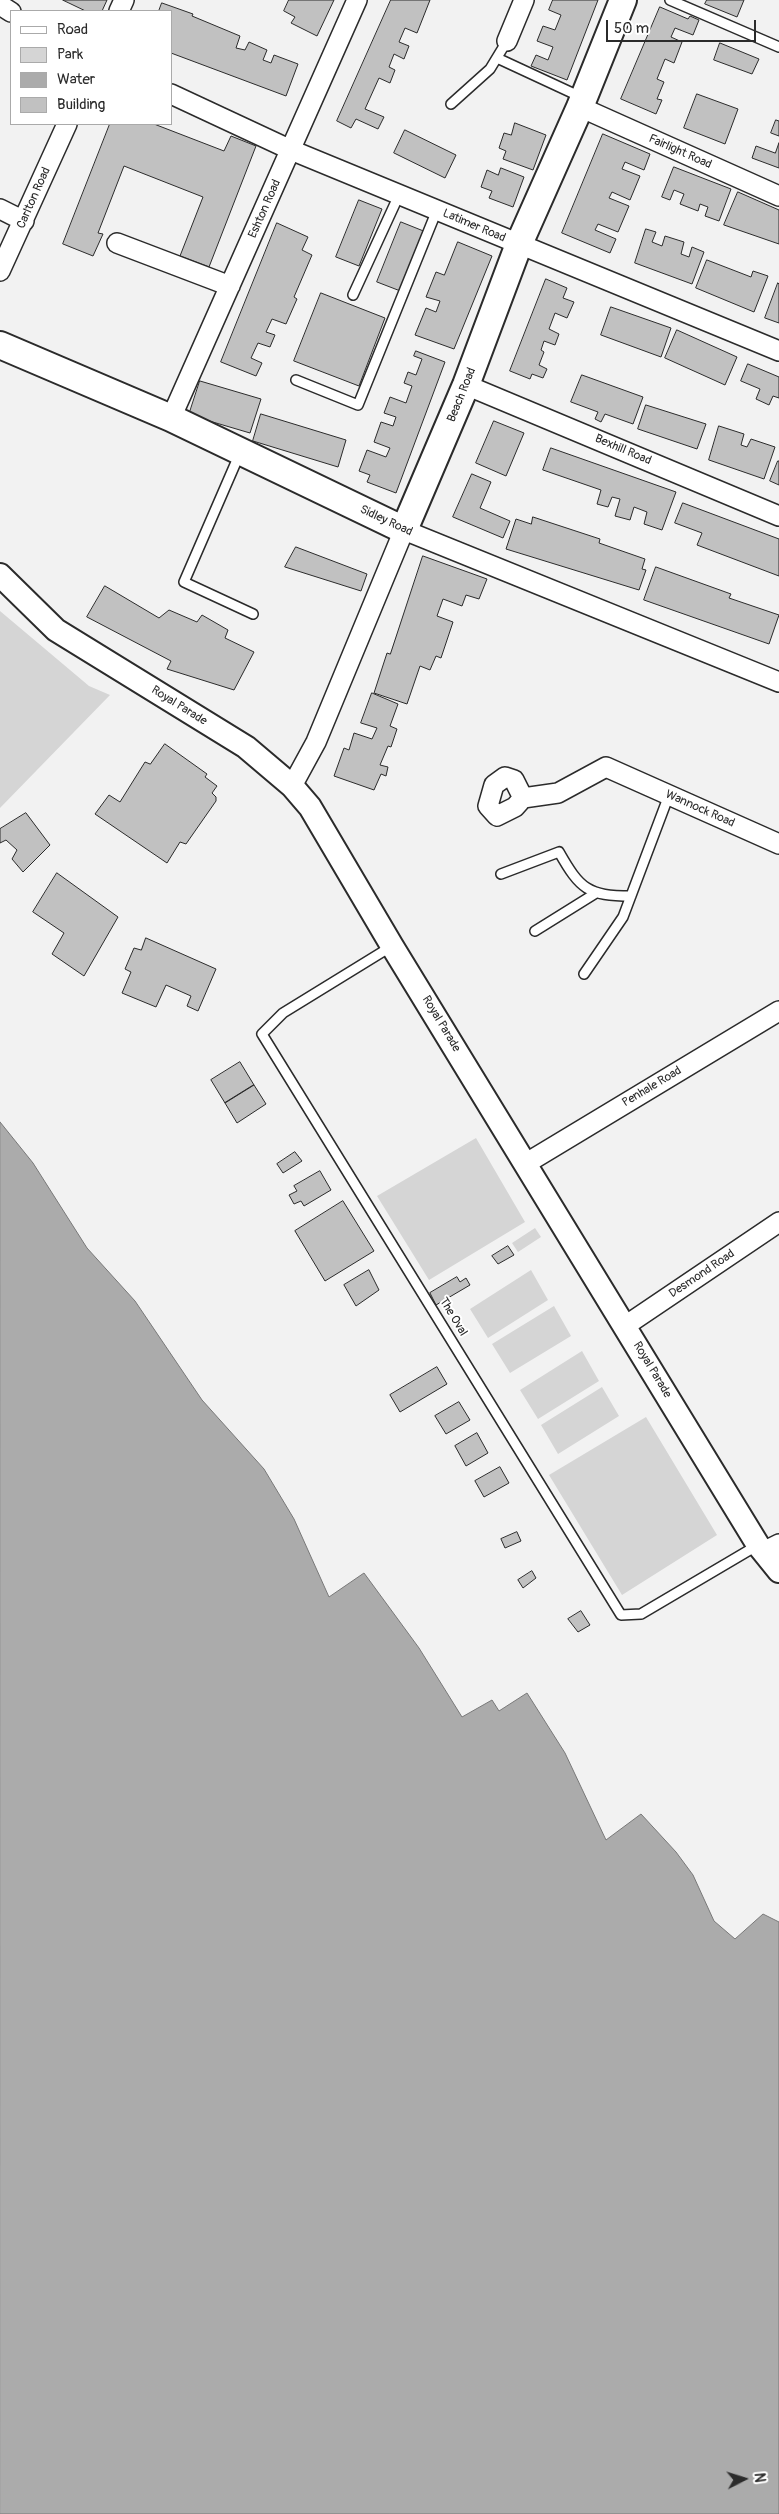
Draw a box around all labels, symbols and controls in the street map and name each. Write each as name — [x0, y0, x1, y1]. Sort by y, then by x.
legend — [10, 10, 172, 125]
scale bar — [609, 10, 759, 42]
text: 50 m — [614, 19, 649, 38]
text: Road — [57, 20, 88, 39]
text: Park — [57, 45, 83, 64]
text: Water — [57, 70, 95, 89]
text: Building — [57, 95, 105, 114]
street label: Fairlight Road — [646, 132, 714, 172]
street label: Carlton Road — [14, 165, 54, 231]
street label: Eshton Road — [246, 177, 284, 241]
street label: Latimer Road — [440, 206, 508, 246]
street label: Beach Road — [445, 366, 479, 424]
street label: Bexhill Road — [593, 432, 653, 468]
street label: Sidley Road — [357, 503, 415, 539]
street label: Royal Parade — [148, 683, 210, 729]
street label: Wannock Road — [663, 787, 737, 831]
street label: Royal Parade — [419, 993, 463, 1055]
street label: Penhale Road — [620, 1064, 684, 1110]
street label: Desmond Road — [667, 1247, 737, 1301]
street label: The Oval — [436, 1295, 470, 1339]
street label: Royal Parade — [630, 1339, 674, 1401]
north arrow — [719, 2454, 769, 2504]
text: N — [751, 2472, 768, 2483]

